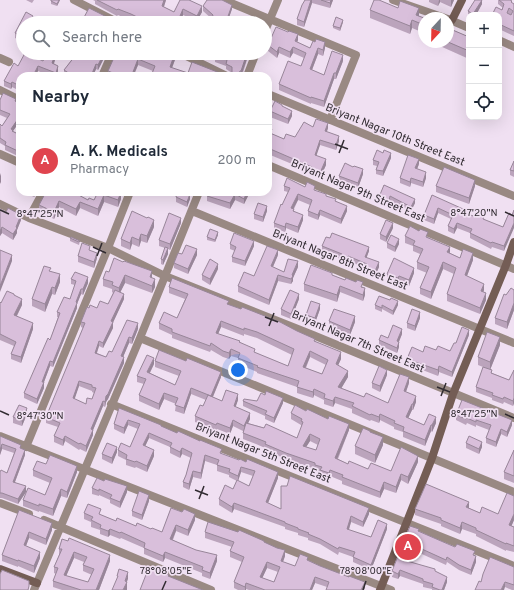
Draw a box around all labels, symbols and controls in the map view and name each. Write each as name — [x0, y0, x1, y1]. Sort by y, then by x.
north arrow — [418, 12, 454, 48]
map controls — [466, 12, 502, 120]
button: + — [466, 12, 502, 48]
search box — [16, 16, 272, 60]
icon: search — [30, 27, 52, 49]
text: Search here — [62, 29, 142, 48]
button: − — [466, 48, 502, 84]
button: locate — [466, 84, 502, 120]
text: Nearby — [32, 87, 89, 109]
street label: Briyant Nagar 10th Street East — [323, 101, 467, 169]
text: A. K. Medicals — [70, 143, 168, 162]
text: A — [40, 153, 50, 169]
text: 200 m — [217, 153, 256, 169]
street label: Briyant Nagar 9th Street East — [289, 156, 427, 226]
text: Pharmacy — [70, 162, 129, 178]
text: 8°47'20"N — [450, 207, 498, 220]
text: 8°47'25"N — [16, 208, 64, 221]
street label: Briyant Nagar 8th Street East — [270, 226, 410, 294]
street label: Briyant Nagar 7th Street East — [289, 308, 427, 376]
your location — [228, 360, 248, 380]
text: 8°47'25"N — [450, 408, 498, 421]
text: 8°47'30"N — [16, 410, 64, 423]
street label: Briyant Nagar 5th Street East — [193, 419, 333, 487]
pin: A — [395, 532, 421, 562]
text: 78°08'05"E — [140, 565, 192, 578]
text: 78°08'00"E — [340, 565, 392, 578]

